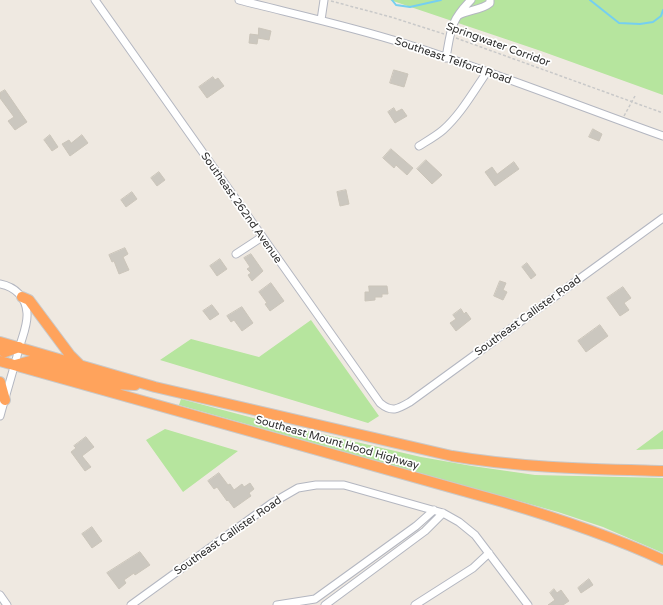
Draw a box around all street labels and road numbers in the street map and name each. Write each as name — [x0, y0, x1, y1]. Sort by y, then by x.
street label: Springwater Corridor — [444, 20, 552, 70]
street label: Southeast Telford Road — [393, 35, 513, 87]
street label: Southeast 262nd Avenue — [198, 150, 284, 266]
street label: Southeast Callister Road — [472, 273, 584, 359]
street label: Southeast Mount Hood Highway — [254, 413, 420, 473]
street label: Southeast Callister Road — [172, 494, 284, 578]

